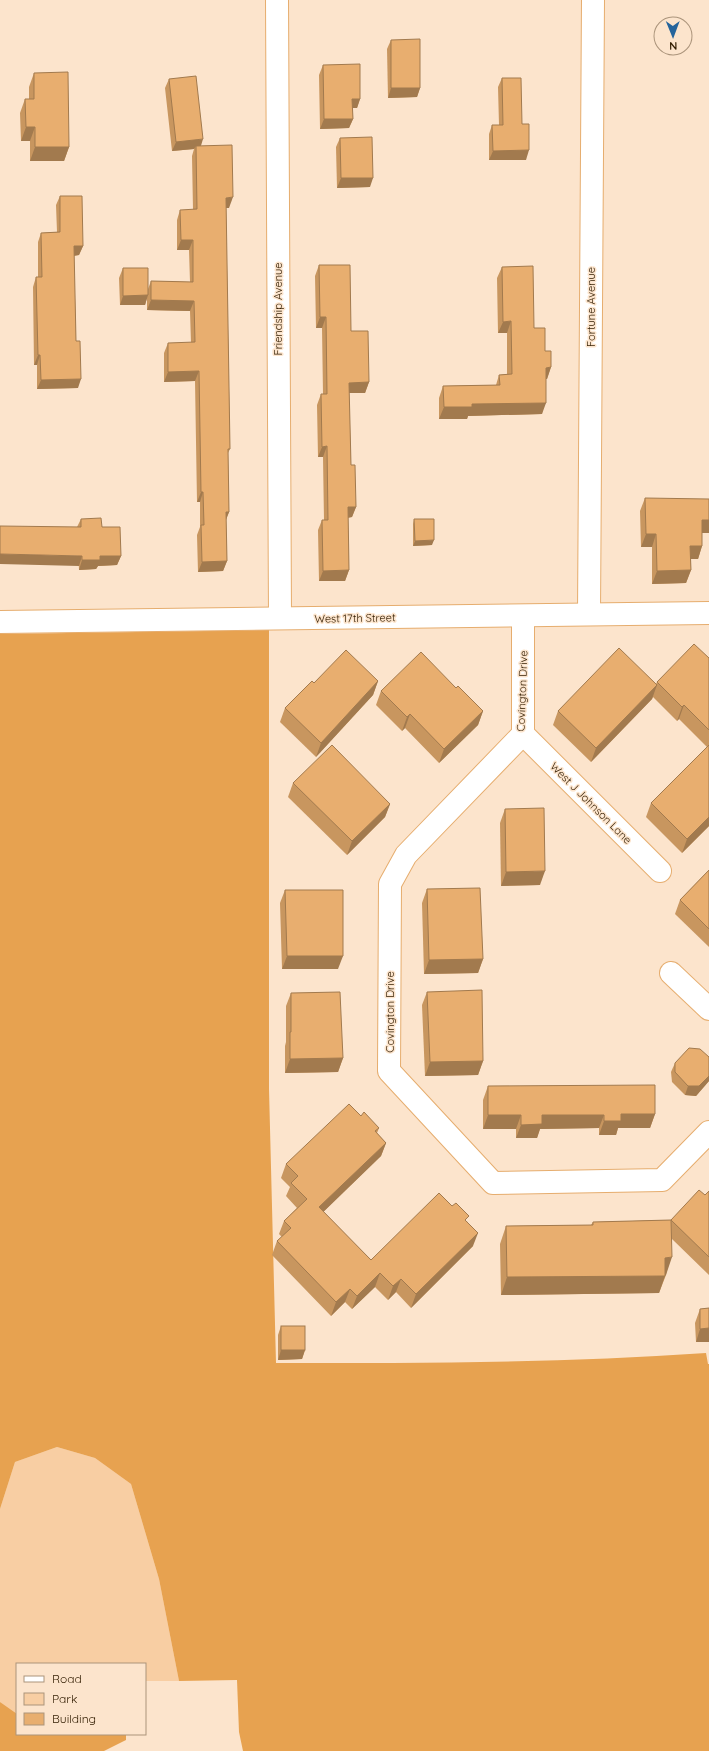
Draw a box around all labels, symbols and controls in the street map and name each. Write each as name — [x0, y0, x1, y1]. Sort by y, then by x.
north arrow — [653, 16, 693, 56]
text: N — [669, 39, 677, 53]
street label: Friendship Avenue — [271, 262, 285, 356]
street label: Fortune Avenue — [584, 267, 598, 347]
street label: West 17th Street — [314, 610, 396, 626]
street label: Covington Drive — [514, 650, 530, 732]
street label: West J Johnson Lane — [547, 759, 635, 847]
street label: Covington Drive — [383, 971, 397, 1053]
legend — [16, 1663, 146, 1735]
text: Road — [52, 1671, 82, 1686]
text: Park — [52, 1691, 77, 1706]
text: Building — [52, 1711, 96, 1726]

